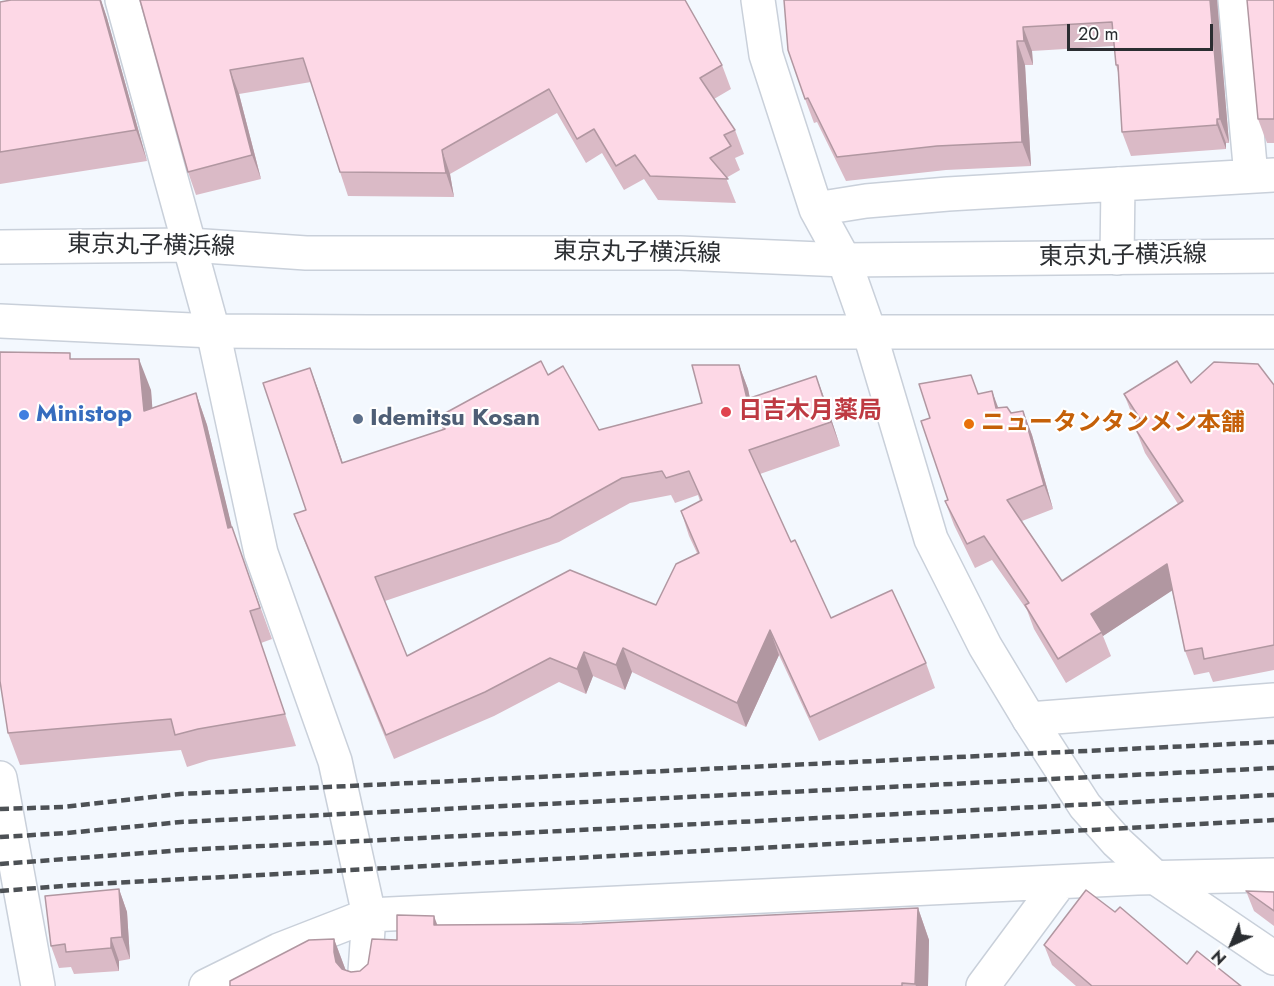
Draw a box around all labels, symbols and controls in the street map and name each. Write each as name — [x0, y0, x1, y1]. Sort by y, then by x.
scale bar — [1070, 12, 1216, 50]
text: 20 m — [1078, 21, 1118, 47]
street label: 東京丸子横浜線 — [67, 231, 235, 263]
street label: 東京丸子横浜線 — [553, 238, 721, 270]
street label: 東京丸子横浜線 — [1039, 241, 1207, 273]
place label: 日吉木月薬局 — [738, 398, 882, 426]
place label: Ministop — [36, 401, 132, 429]
place label: Idemitsu Kosan — [370, 405, 540, 433]
marker: 日吉木月薬局 — [719, 405, 733, 419]
marker: Ministop — [17, 408, 31, 422]
place label: ニュータンタンメン本舗 — [981, 410, 1245, 438]
marker: Idemitsu Kosan — [351, 412, 365, 426]
marker: ニュータンタンメン本舗 — [962, 417, 976, 431]
north arrow — [1202, 914, 1262, 974]
text: N — [1207, 945, 1232, 970]

